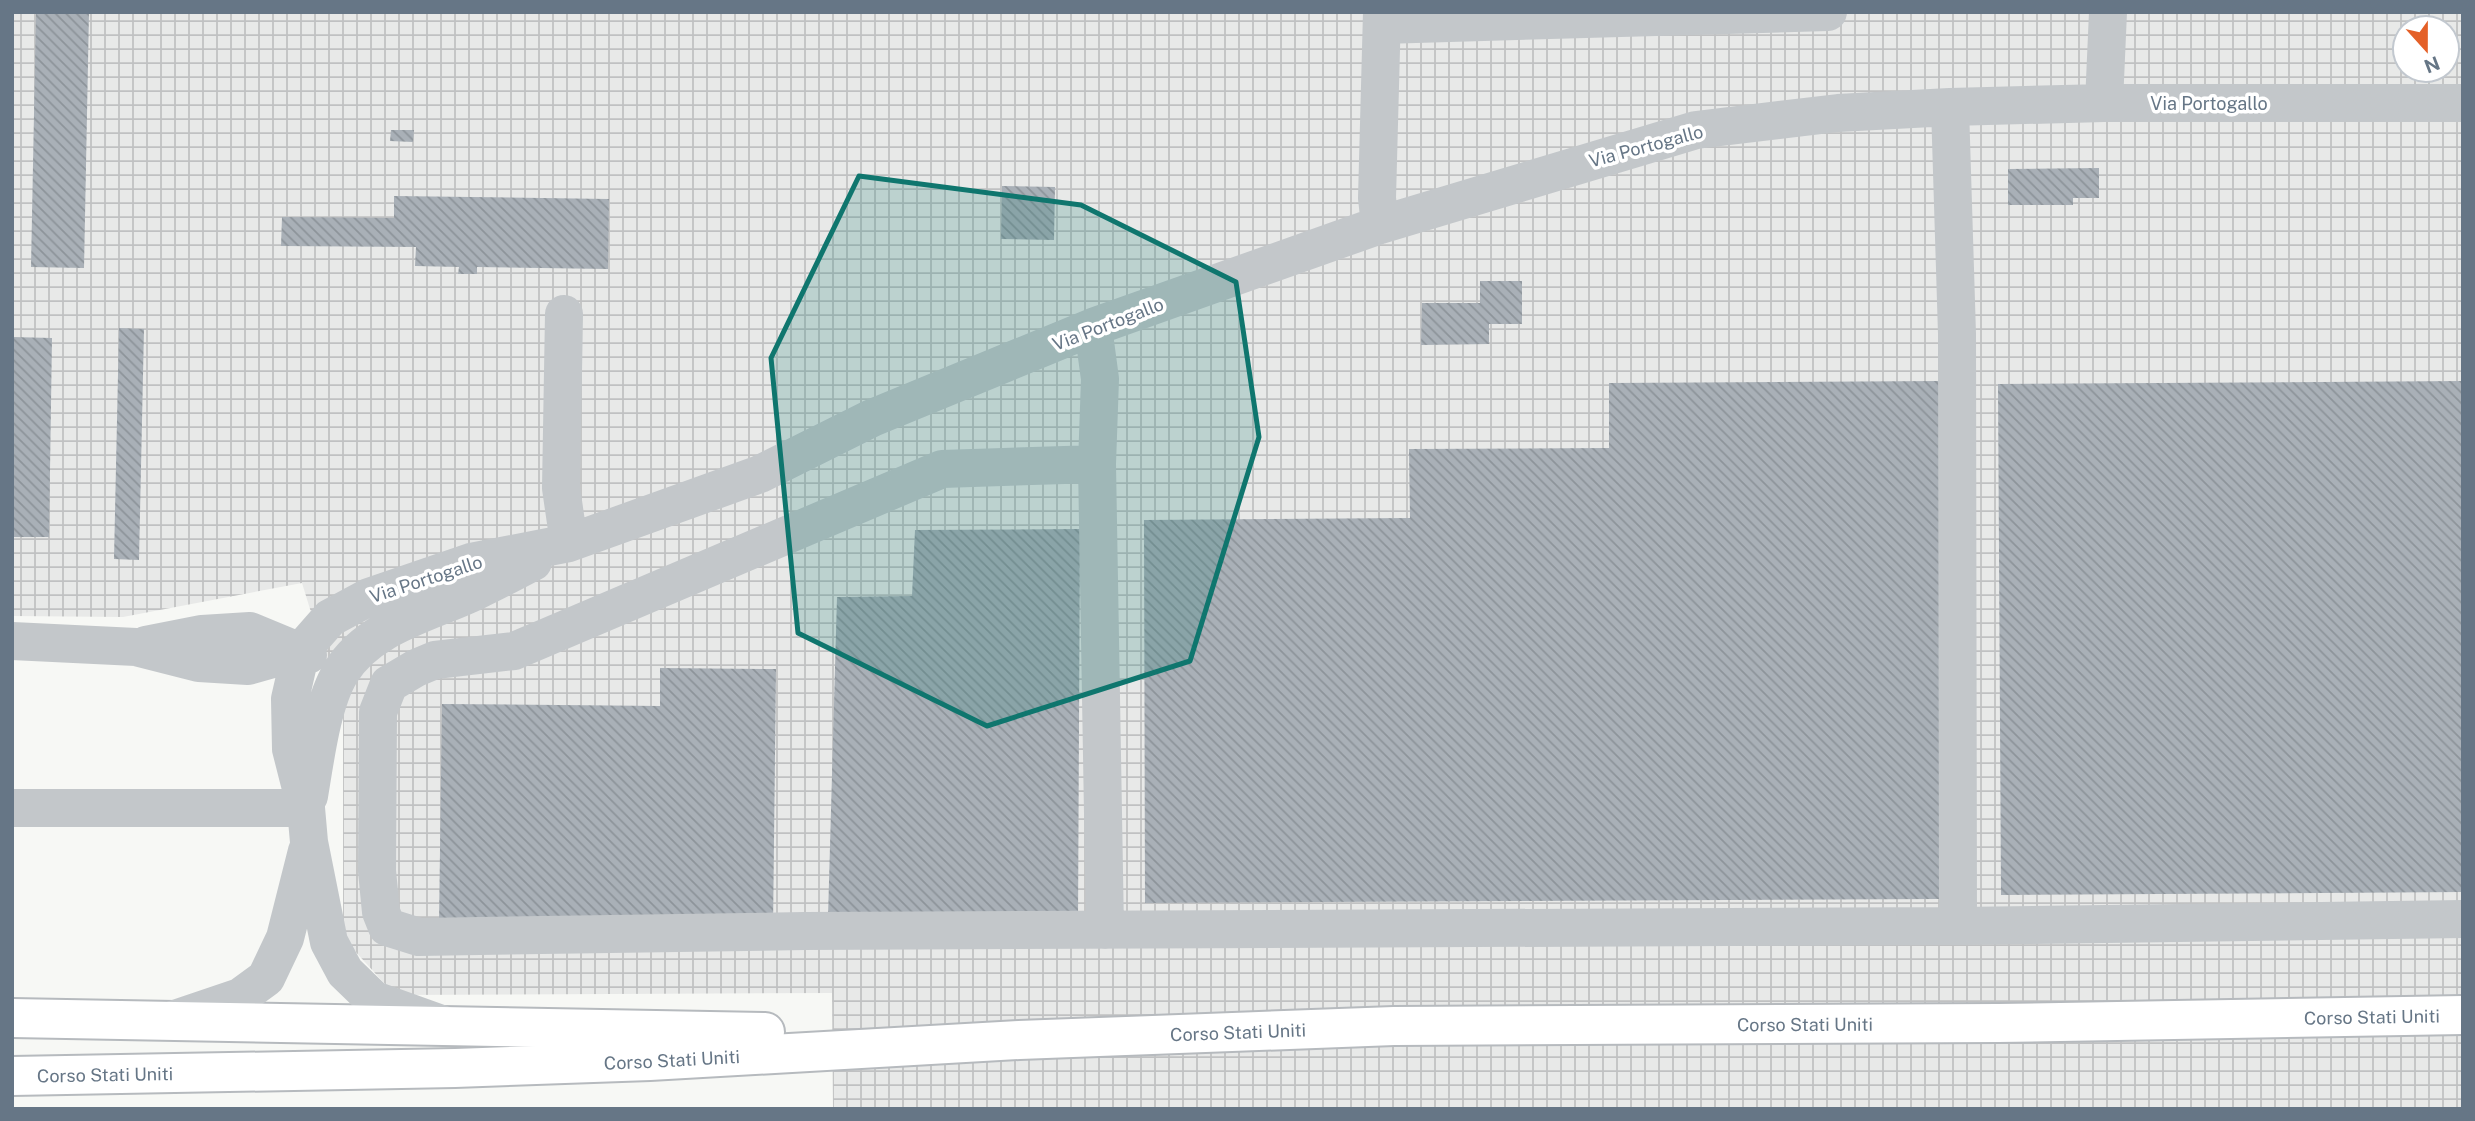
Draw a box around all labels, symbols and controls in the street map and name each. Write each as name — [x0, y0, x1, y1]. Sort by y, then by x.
north arrow — [2391, 14, 2461, 84]
text: N — [2421, 52, 2443, 78]
street label: Via Portogallo — [2150, 93, 2268, 114]
street label: Via Portogallo — [1587, 121, 1705, 171]
street label: Via Portogallo — [1049, 293, 1167, 355]
street label: Via Portogallo — [367, 551, 485, 607]
street label: Corso Stati Uniti — [2304, 1005, 2440, 1028]
street label: Corso Stati Uniti — [1737, 1013, 1873, 1035]
street label: Corso Stati Uniti — [1170, 1019, 1306, 1045]
street label: Corso Stati Uniti — [603, 1045, 740, 1073]
street label: Corso Stati Uniti — [37, 1063, 173, 1086]

